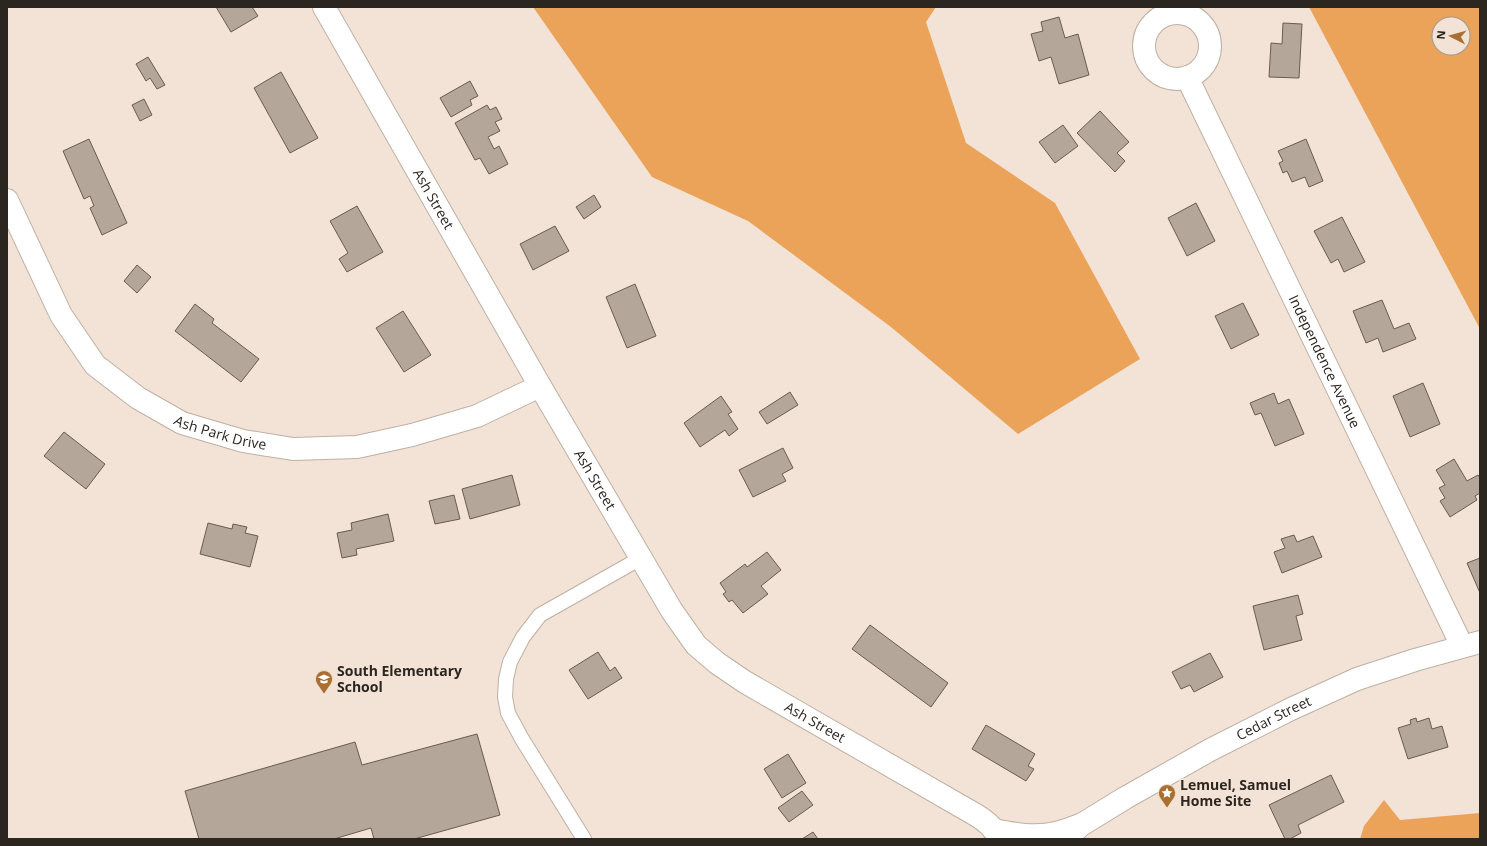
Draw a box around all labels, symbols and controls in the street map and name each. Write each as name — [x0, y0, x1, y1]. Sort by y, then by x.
north arrow — [1431, 16, 1471, 56]
text: N — [1433, 30, 1448, 40]
street label: Ash Street — [409, 165, 459, 233]
street label: Independence Avenue — [1285, 291, 1365, 431]
street label: Ash Park Drive — [171, 410, 268, 454]
street label: Ash Street — [570, 446, 621, 513]
place label: South Elementary School — [337, 661, 462, 696]
school or university icon: South Elementary School — [314, 669, 334, 694]
street label: Cedar Street — [1233, 691, 1314, 744]
street label: Ash Street — [782, 697, 849, 747]
place label: Lemuel, Samuel Home Site — [1180, 775, 1291, 810]
place icon: Lemuel, Samuel Home Site — [1157, 783, 1177, 808]

